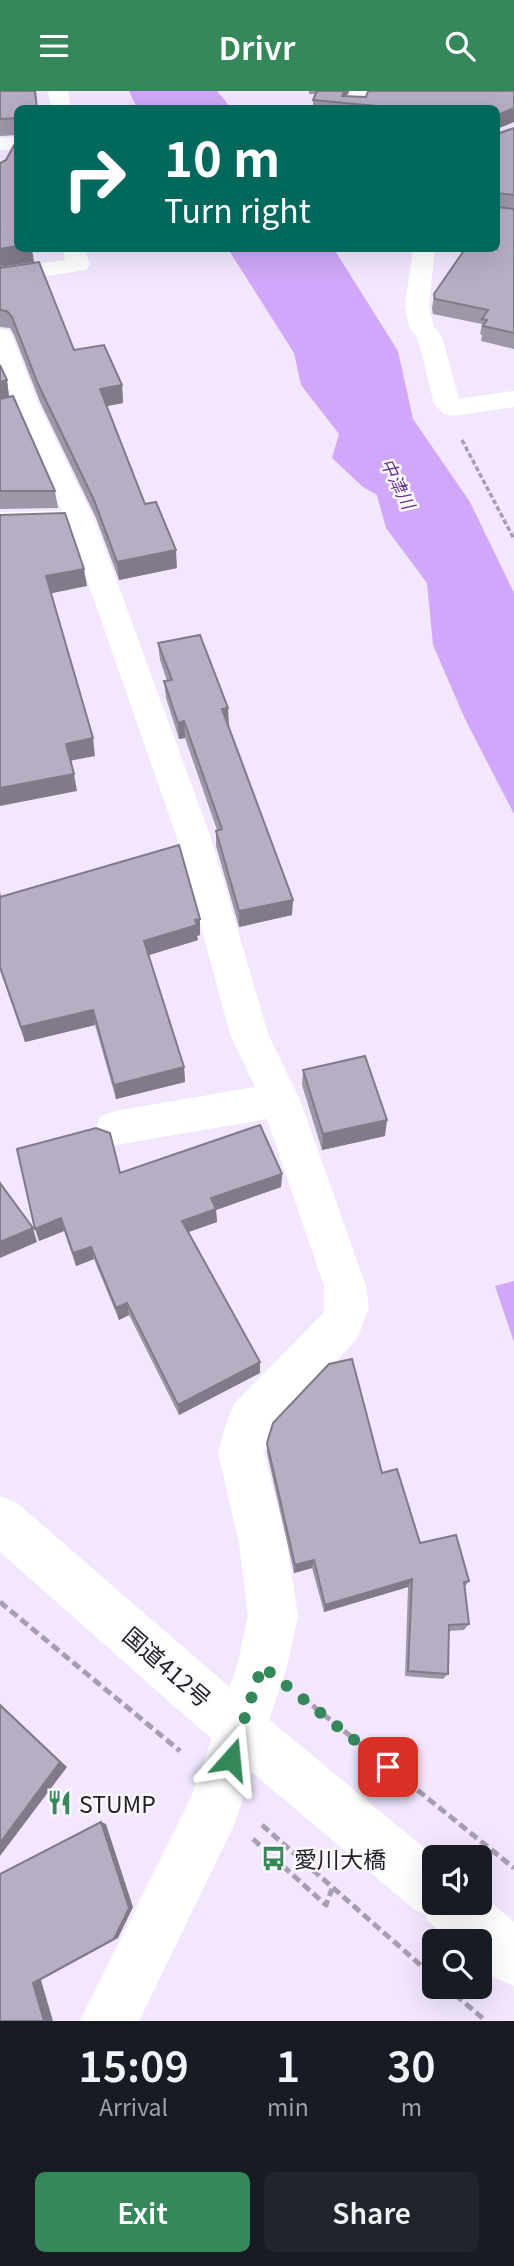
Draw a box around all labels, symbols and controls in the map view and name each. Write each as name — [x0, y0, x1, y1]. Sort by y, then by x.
text: Drivr — [218, 23, 296, 69]
icon: menu — [35, 27, 73, 65]
icon: search — [441, 27, 479, 65]
text: 10 m — [164, 120, 280, 191]
icon: right — [49, 133, 140, 224]
text: Turn right — [164, 186, 311, 232]
water label: 中津川 — [375, 453, 423, 515]
street label: 国道412号 — [116, 1618, 220, 1714]
position arrow — [194, 1722, 268, 1796]
pin — [358, 1737, 418, 1797]
icon: arrive — [369, 1748, 407, 1786]
place label: STUMP — [79, 1786, 156, 1820]
restaurant icon: STUMP — [45, 1789, 73, 1817]
place label: 愛川大橋 — [294, 1841, 386, 1875]
bus stop icon: 愛川大橋 — [260, 1844, 288, 1872]
map controls — [422, 1845, 492, 1999]
button: sound — [422, 1845, 492, 1915]
button: search — [422, 1929, 492, 1999]
text: 15:09 — [78, 2033, 189, 2094]
text: 1 — [276, 2033, 300, 2094]
text: 30 — [387, 2033, 436, 2094]
text: Arrival — [99, 2089, 168, 2123]
text: min — [267, 2089, 309, 2123]
text: m — [401, 2089, 422, 2123]
button: Exit — [35, 2172, 250, 2252]
button: Share — [264, 2172, 479, 2252]

